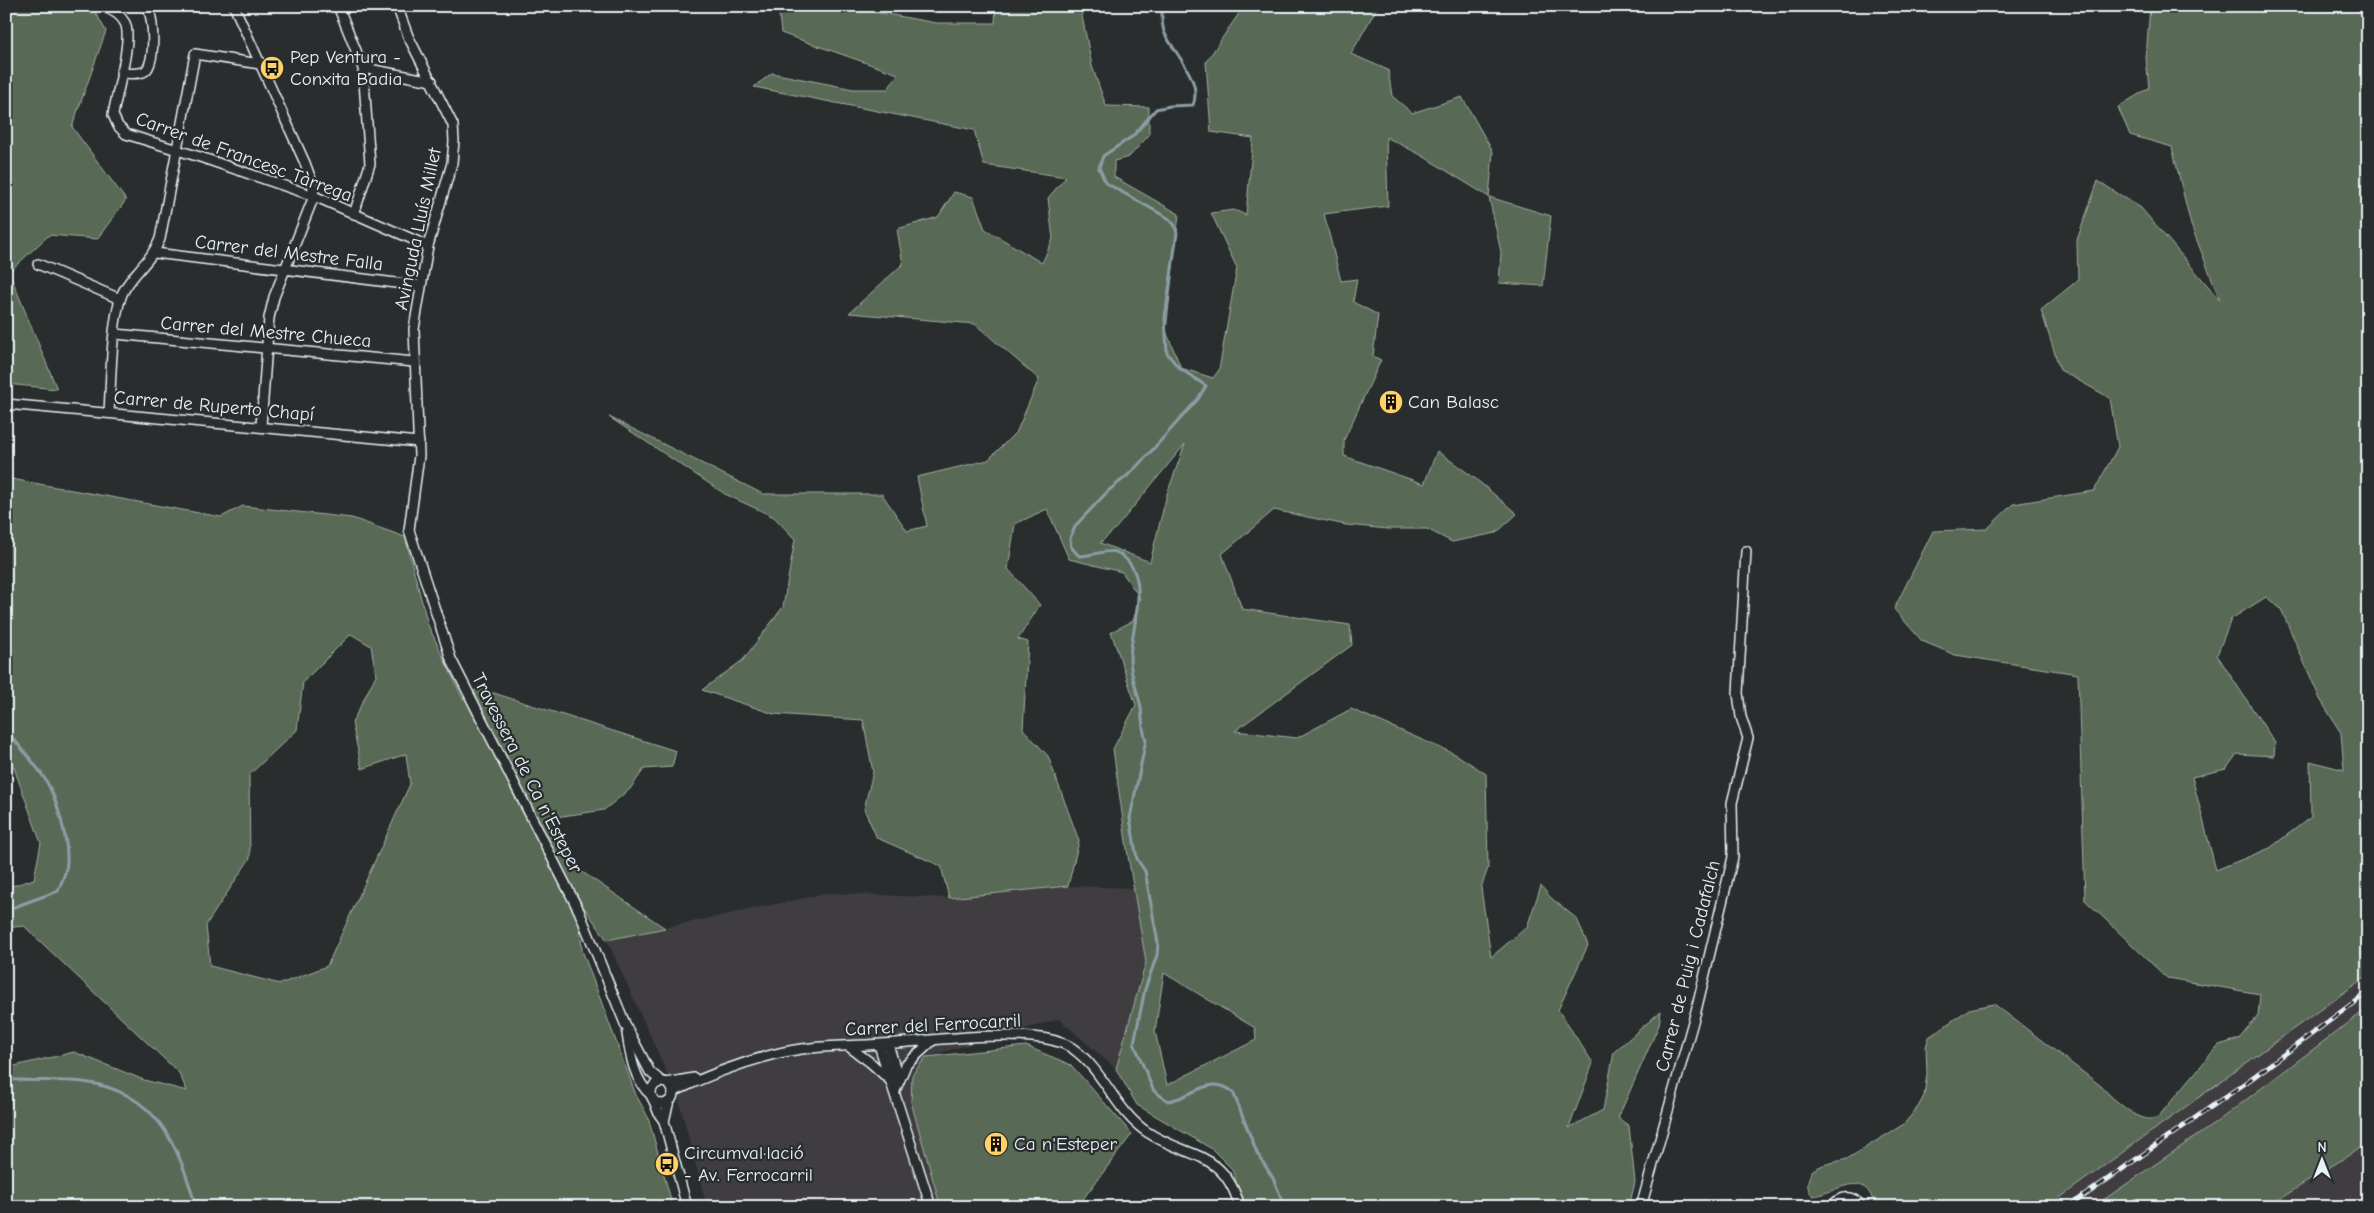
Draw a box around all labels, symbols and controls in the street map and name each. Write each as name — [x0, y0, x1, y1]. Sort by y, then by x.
place label: Pep Ventura - Conxita Badia — [290, 46, 402, 90]
bus stop icon: Pep Ventura - Conxita Badia — [259, 55, 285, 81]
street label: Carrer de Francesc Tàrrega — [133, 108, 355, 206]
street label: Avinguda Lluís Millet — [390, 145, 446, 312]
street label: Carrer del Mestre Falla — [194, 231, 384, 275]
street label: Carrer del Mestre Chueca — [160, 312, 372, 352]
street label: Carrer de Ruperto Chapí — [113, 386, 316, 426]
building icon: Can Balasc — [1378, 389, 1404, 415]
place label: Can Balasc — [1408, 391, 1499, 413]
street label: Travessera de Ca n'Esteper — [467, 669, 587, 877]
street label: Carrer de Puig i Cadafalch — [1651, 858, 1725, 1074]
street label: Carrer del Ferrocarril — [844, 1009, 1022, 1041]
building icon: Ca n'Esteper — [983, 1131, 1009, 1157]
place label: Ca n'Esteper — [1014, 1133, 1117, 1155]
north arrow — [2296, 1136, 2346, 1186]
text: N — [2317, 1139, 2327, 1156]
place label: Circumval·lació - Av. Ferrocarril — [684, 1142, 813, 1186]
bus stop icon: Circumval·lació - Av. Ferrocarril — [654, 1151, 680, 1177]

